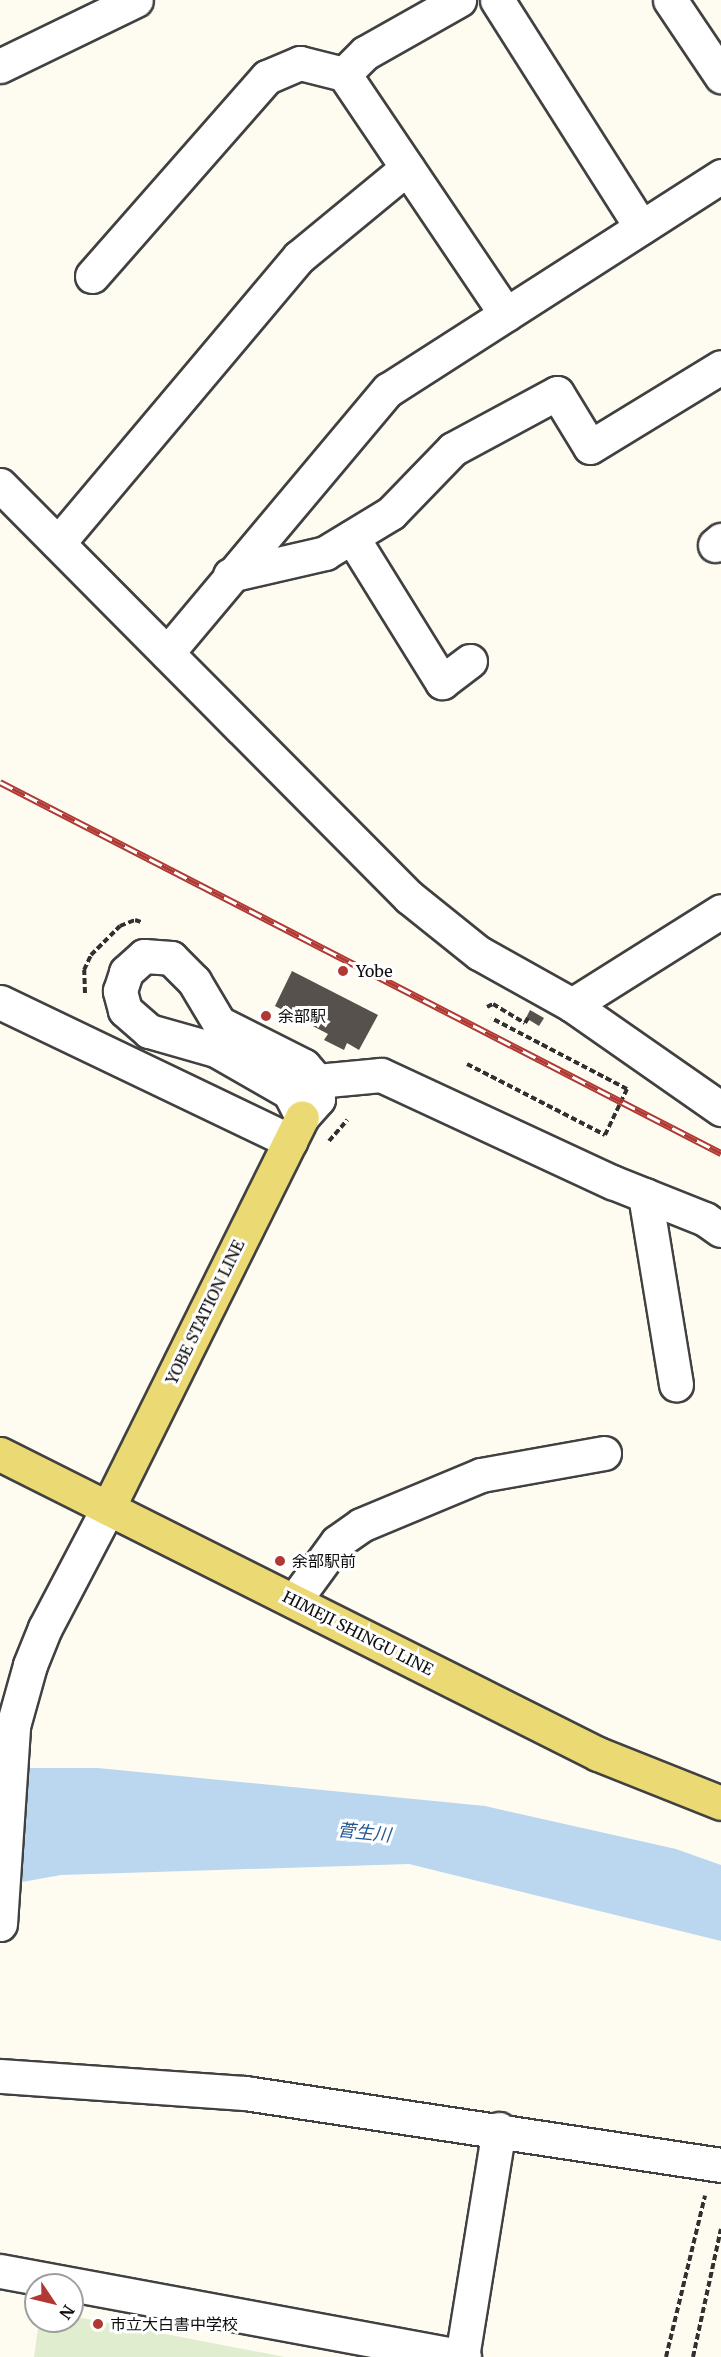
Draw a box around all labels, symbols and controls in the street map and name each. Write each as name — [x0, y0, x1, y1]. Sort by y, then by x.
place label: Yobe — [356, 961, 393, 981]
marker: Yobe — [334, 962, 352, 980]
place label: 余部駅 — [278, 1006, 326, 1026]
marker: 余部駅 — [259, 1009, 273, 1023]
street label: YOBE STATION LINE — [162, 1237, 248, 1387]
place label: 余部駅前 — [292, 1551, 356, 1571]
marker: 余部駅前 — [273, 1554, 287, 1568]
street label: HIMEJI SHINGU LINE — [280, 1587, 436, 1679]
water label: 菅生川 — [336, 1819, 392, 1847]
north arrow — [24, 2273, 84, 2333]
text: N — [55, 2301, 79, 2323]
place label: 市立大白書中学校 — [110, 2314, 238, 2334]
marker: 市立大白書中学校 — [91, 2317, 105, 2331]

